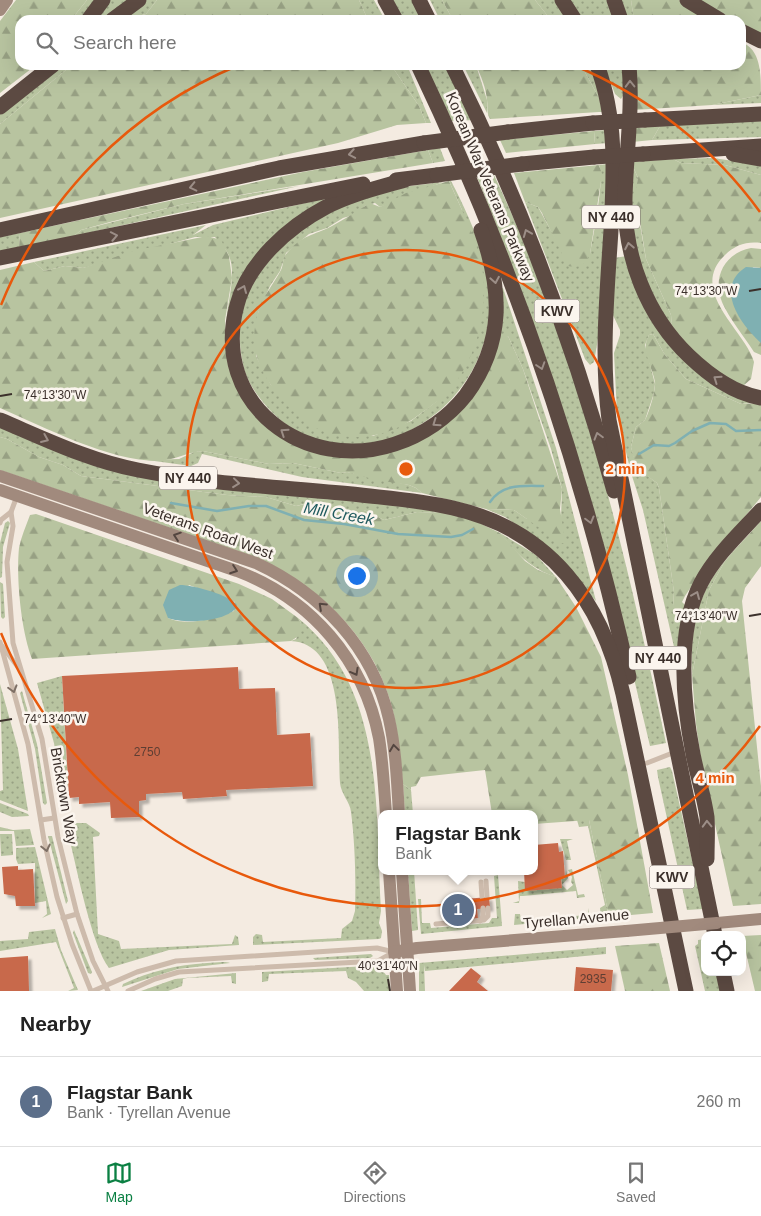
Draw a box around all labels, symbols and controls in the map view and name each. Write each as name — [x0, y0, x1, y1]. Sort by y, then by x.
search box — [15, 15, 746, 70]
icon: search — [33, 29, 61, 57]
text: Search here — [73, 32, 177, 53]
one-way arrow — [625, 80, 636, 88]
street label: Korean War Veterans Parkway — [443, 89, 538, 285]
one-way arrow — [348, 149, 357, 159]
one-way arrow — [189, 181, 198, 192]
road number: NY 440 — [582, 206, 640, 228]
one-way arrow — [523, 229, 533, 238]
one-way arrow — [110, 231, 118, 241]
one-way arrow — [625, 242, 635, 251]
one-way arrow — [489, 276, 499, 285]
text: 74°13'30"W — [675, 284, 738, 298]
one-way arrow — [237, 285, 248, 294]
road number: KWV — [534, 300, 580, 322]
one-way arrow — [535, 361, 545, 369]
one-way arrow — [713, 376, 723, 385]
text: 74°13'30"W — [24, 388, 87, 402]
one-way arrow — [432, 417, 442, 426]
one-way arrow — [280, 429, 290, 438]
one-way arrow — [594, 432, 604, 440]
one-way arrow — [40, 433, 49, 444]
centre of rings — [397, 460, 415, 478]
text: 2 min — [605, 460, 645, 477]
road number: NY 440 — [159, 466, 217, 489]
one-way arrow — [233, 477, 241, 488]
street label: Veterans Road West — [141, 499, 276, 562]
water label: Mill Creek — [302, 499, 376, 528]
one-way arrow — [584, 516, 594, 524]
one-way arrow — [174, 532, 182, 542]
your location — [344, 563, 370, 589]
one-way arrow — [229, 564, 238, 574]
one-way arrow — [689, 591, 700, 600]
one-way arrow — [319, 603, 328, 612]
text: 74°13'40"W — [675, 609, 738, 623]
road number: NY 440 — [629, 646, 687, 670]
one-way arrow — [349, 667, 359, 676]
one-way arrow — [7, 685, 18, 693]
text: 74°13'40"W — [24, 712, 87, 726]
one-way arrow — [389, 743, 400, 751]
house number: 2750 — [134, 745, 161, 759]
street label: Bricktown Way — [48, 746, 82, 846]
text: 4 min — [695, 769, 735, 786]
popup — [378, 810, 538, 875]
one-way arrow — [701, 820, 712, 828]
text: Flagstar Bank — [395, 823, 521, 844]
one-way arrow — [40, 844, 50, 853]
text: Bank — [395, 845, 432, 862]
road number: KWV — [650, 866, 694, 889]
pin: 1 — [442, 891, 474, 929]
street label: Tyrellan Avenue — [522, 905, 630, 932]
map controls — [701, 931, 746, 976]
button: locate — [701, 931, 746, 976]
text: 40°31'40"N — [358, 959, 418, 973]
house number: 2935 — [580, 972, 607, 986]
text: Nearby — [20, 1012, 91, 1035]
text: Flagstar Bank — [67, 1082, 193, 1103]
text: 1 — [32, 1093, 40, 1110]
text: 260 m — [697, 1093, 741, 1110]
text: Bank · Tyrellan Avenue — [67, 1104, 231, 1121]
tab: Map — [105, 1159, 133, 1205]
tab: Directions — [344, 1159, 406, 1205]
tab: Saved — [616, 1159, 656, 1205]

